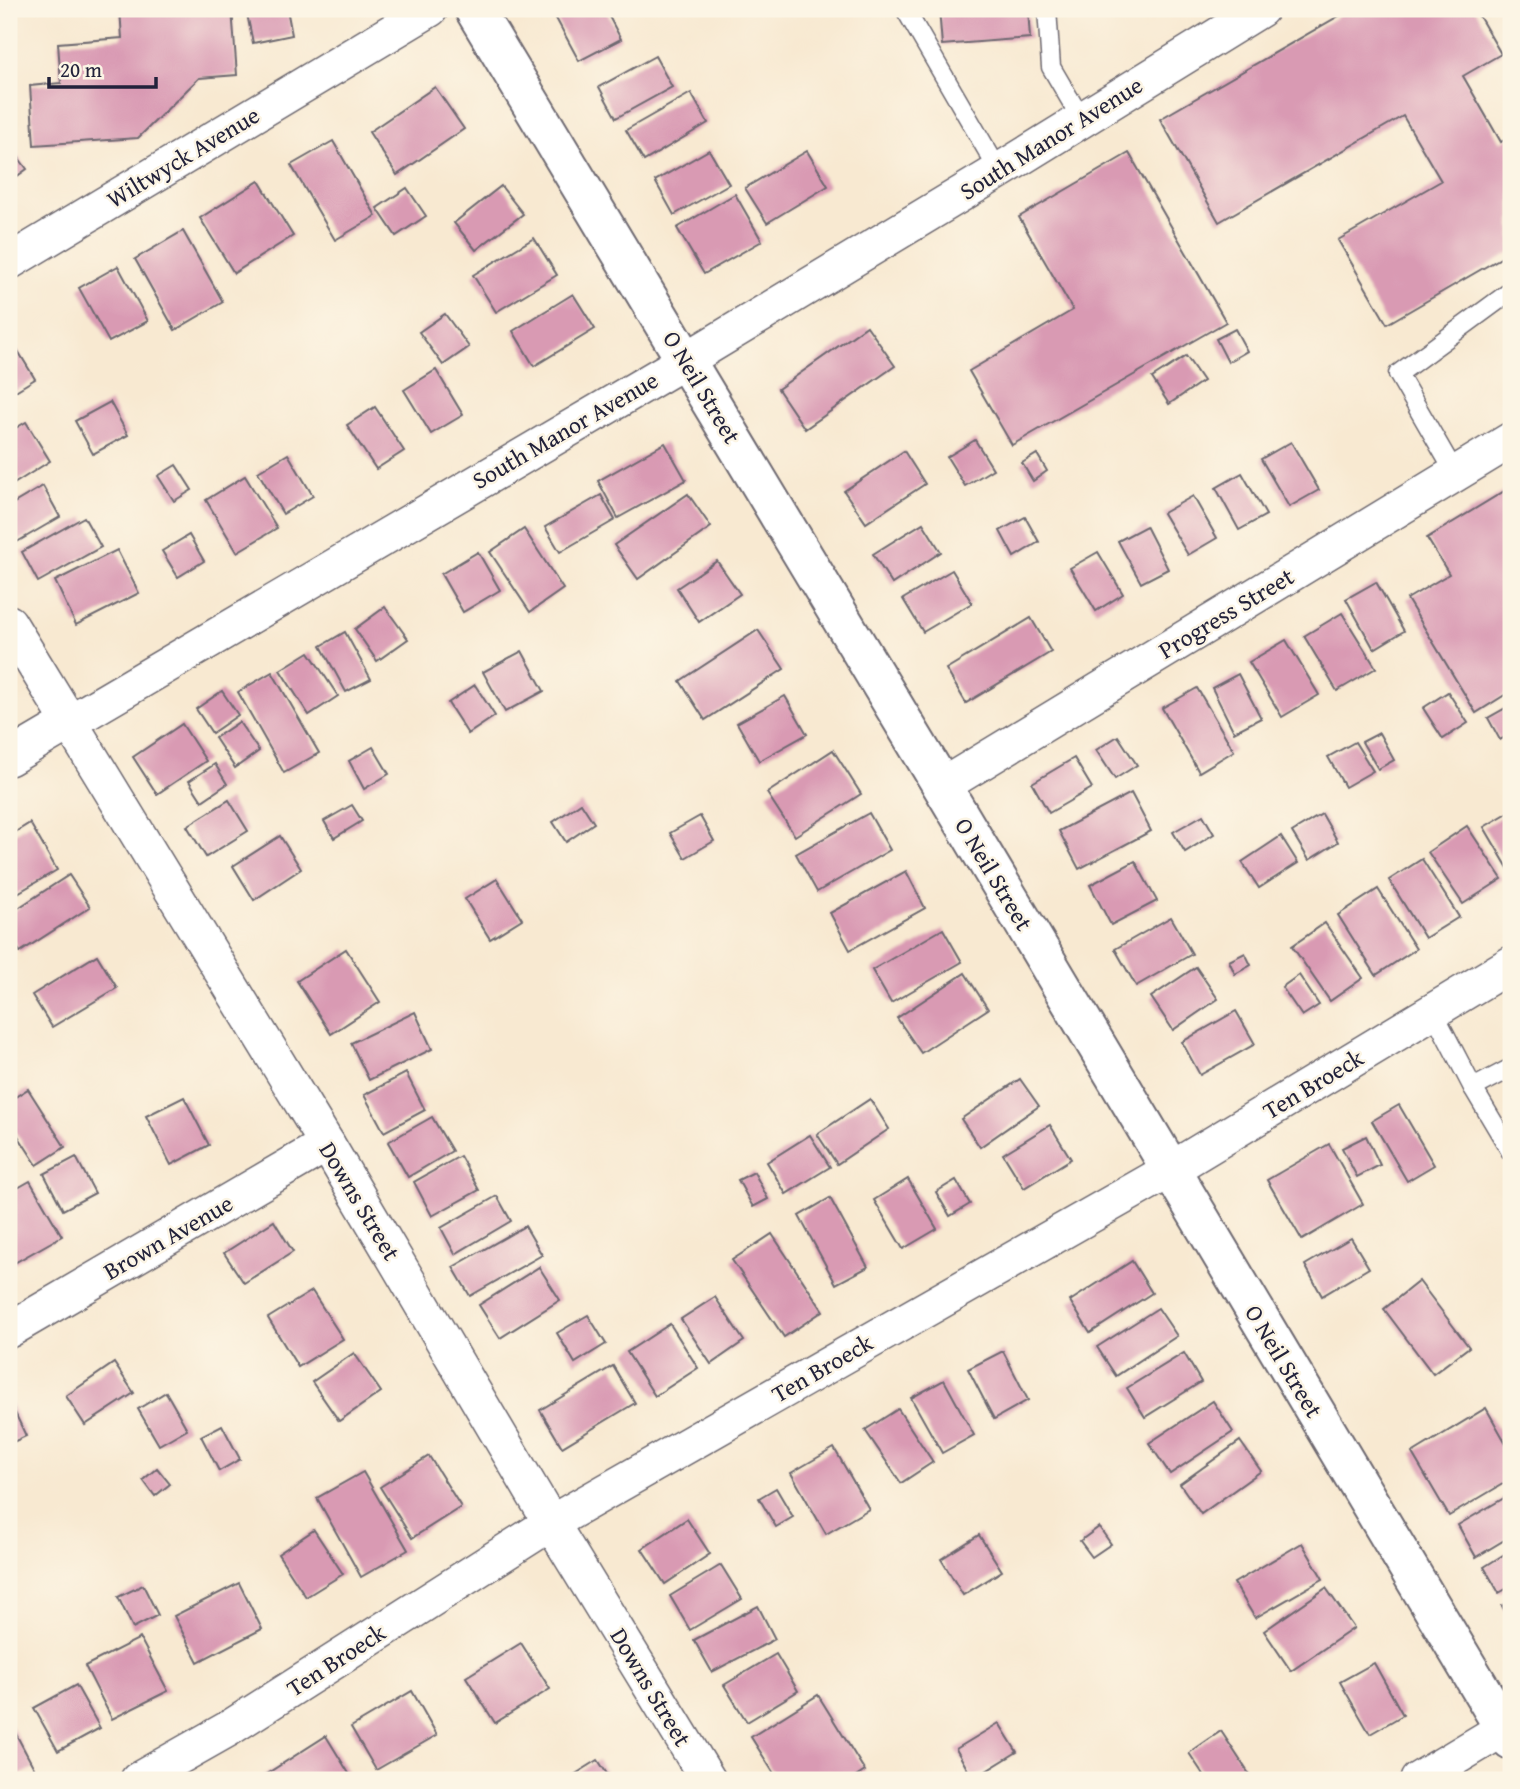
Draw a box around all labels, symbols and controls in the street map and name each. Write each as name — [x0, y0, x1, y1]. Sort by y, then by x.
scale bar — [49, 46, 156, 90]
text: 20 m — [60, 54, 102, 85]
street label: South Manor Avenue — [953, 68, 1149, 208]
street label: Wiltwyck Avenue — [100, 97, 266, 217]
street label: O Neil Street — [654, 324, 750, 451]
street label: South Manor Avenue — [465, 362, 665, 498]
street label: Progress Street — [1152, 558, 1301, 667]
street label: O Neil Street — [946, 811, 1042, 938]
street label: Ten Broeck — [1256, 1040, 1371, 1128]
street label: Downs Street — [311, 1135, 409, 1267]
street label: Brown Avenue — [97, 1186, 239, 1288]
street label: O Neil Street — [1236, 1298, 1332, 1425]
street label: Ten Broeck — [765, 1325, 880, 1411]
street label: Ten Broeck — [280, 1614, 393, 1705]
street label: Downs Street — [602, 1621, 700, 1753]

